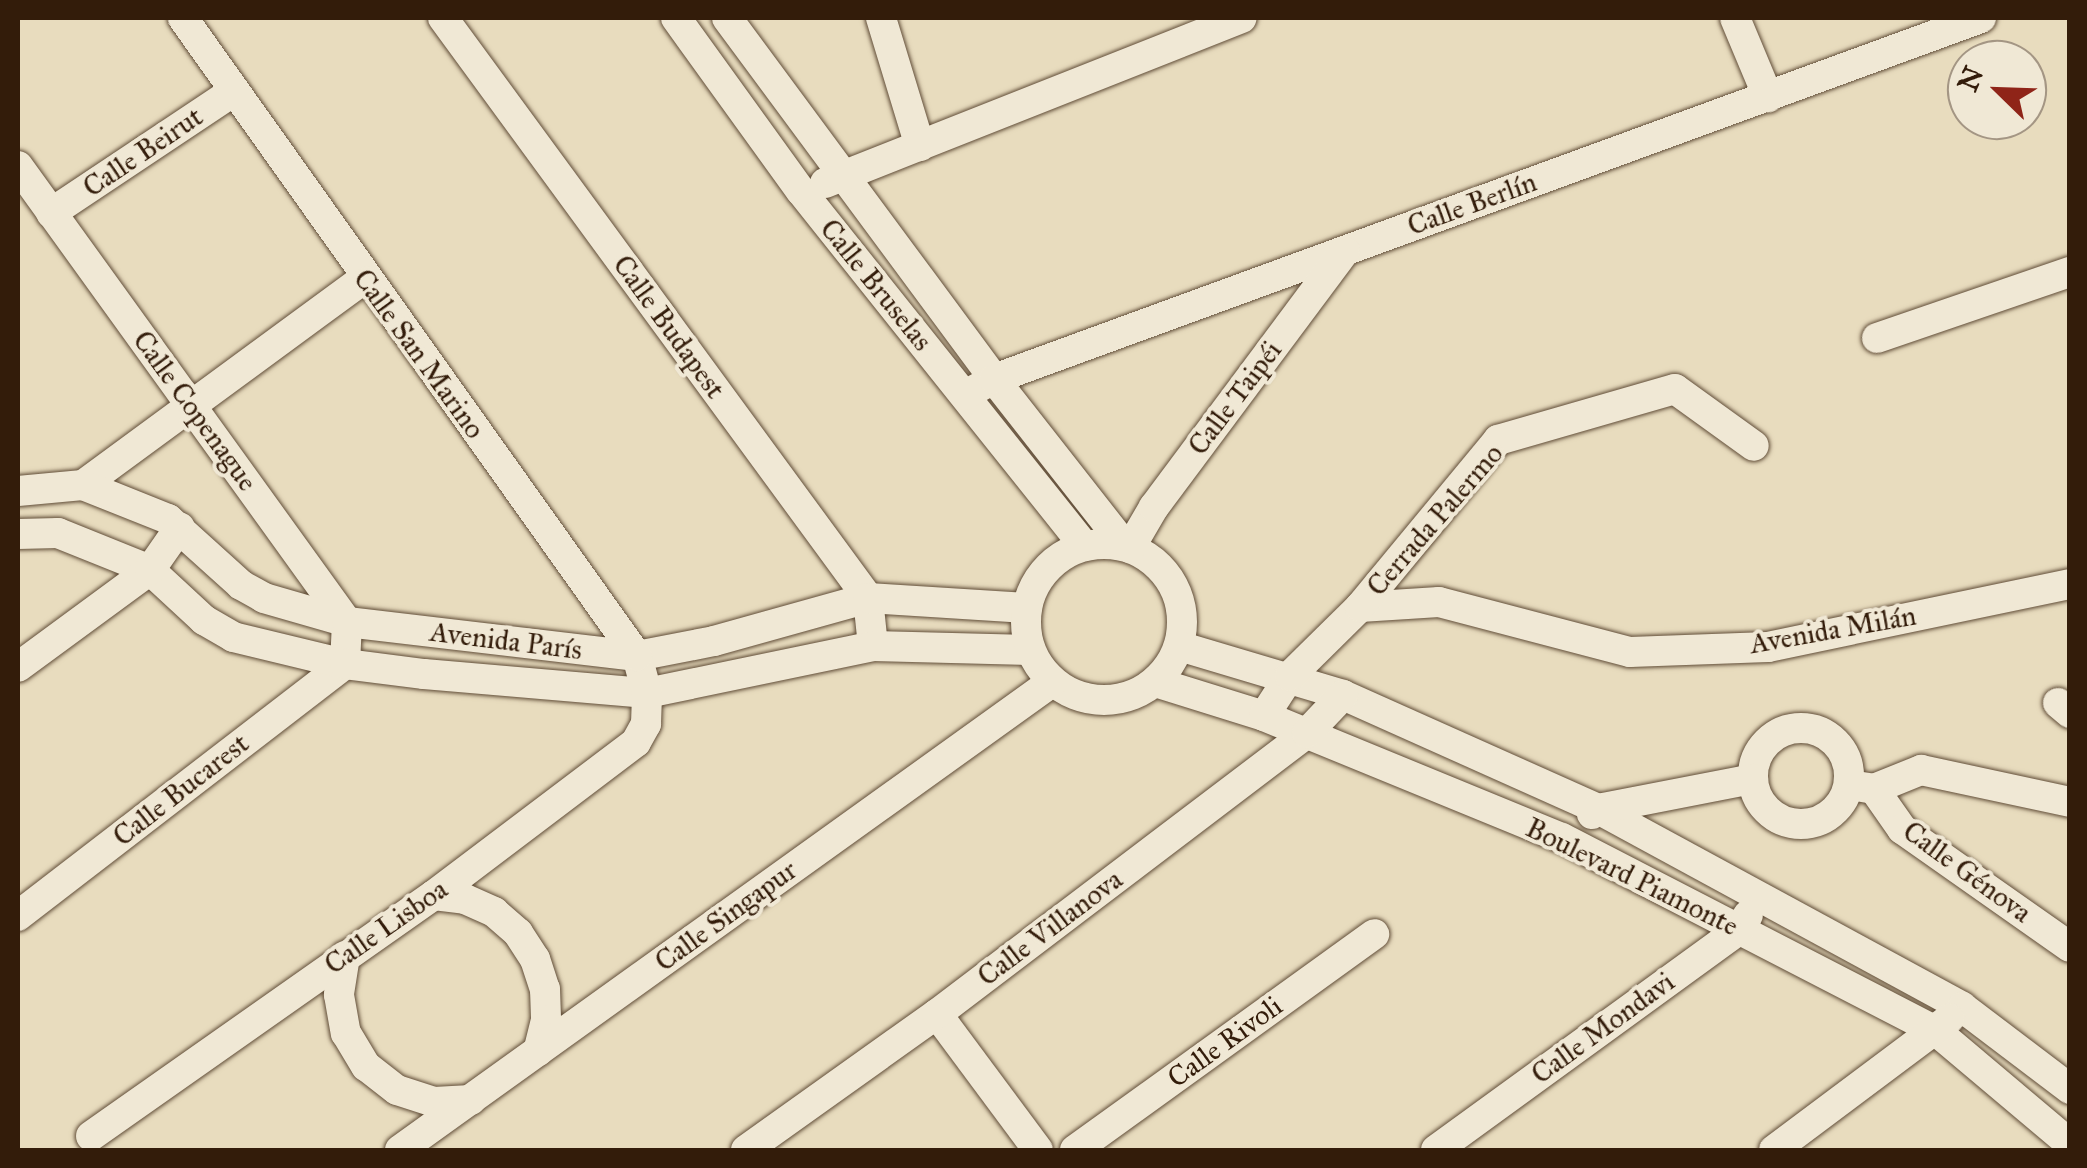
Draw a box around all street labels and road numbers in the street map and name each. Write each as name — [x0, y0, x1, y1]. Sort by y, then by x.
street label: Calle Beirut — [77, 100, 209, 204]
street label: Calle Berlín — [1403, 165, 1541, 243]
street label: Calle Bruselas — [813, 213, 939, 357]
street label: Calle Budapest — [606, 249, 732, 405]
street label: Calle San Marino — [346, 263, 492, 445]
street label: Calle Copenague — [126, 324, 264, 498]
street label: Calle Taipéi — [1181, 334, 1289, 462]
street label: Cerrada Palermo — [1360, 437, 1510, 603]
street label: Avenida Milán — [1747, 599, 1919, 661]
street label: Avenida París — [428, 615, 584, 667]
street label: Calle Bucarest — [107, 727, 255, 853]
street label: Boulevard Piamonte — [1520, 811, 1744, 943]
street label: Calle Génova — [1896, 814, 2038, 930]
street label: Calle Singapur — [649, 853, 803, 979]
street label: Calle Villanova — [971, 863, 1129, 993]
street label: Calle Lisboa — [318, 873, 454, 981]
street label: Calle Mondavi — [1525, 965, 1681, 1091]
street label: Calle Rivoli — [1161, 989, 1289, 1095]

